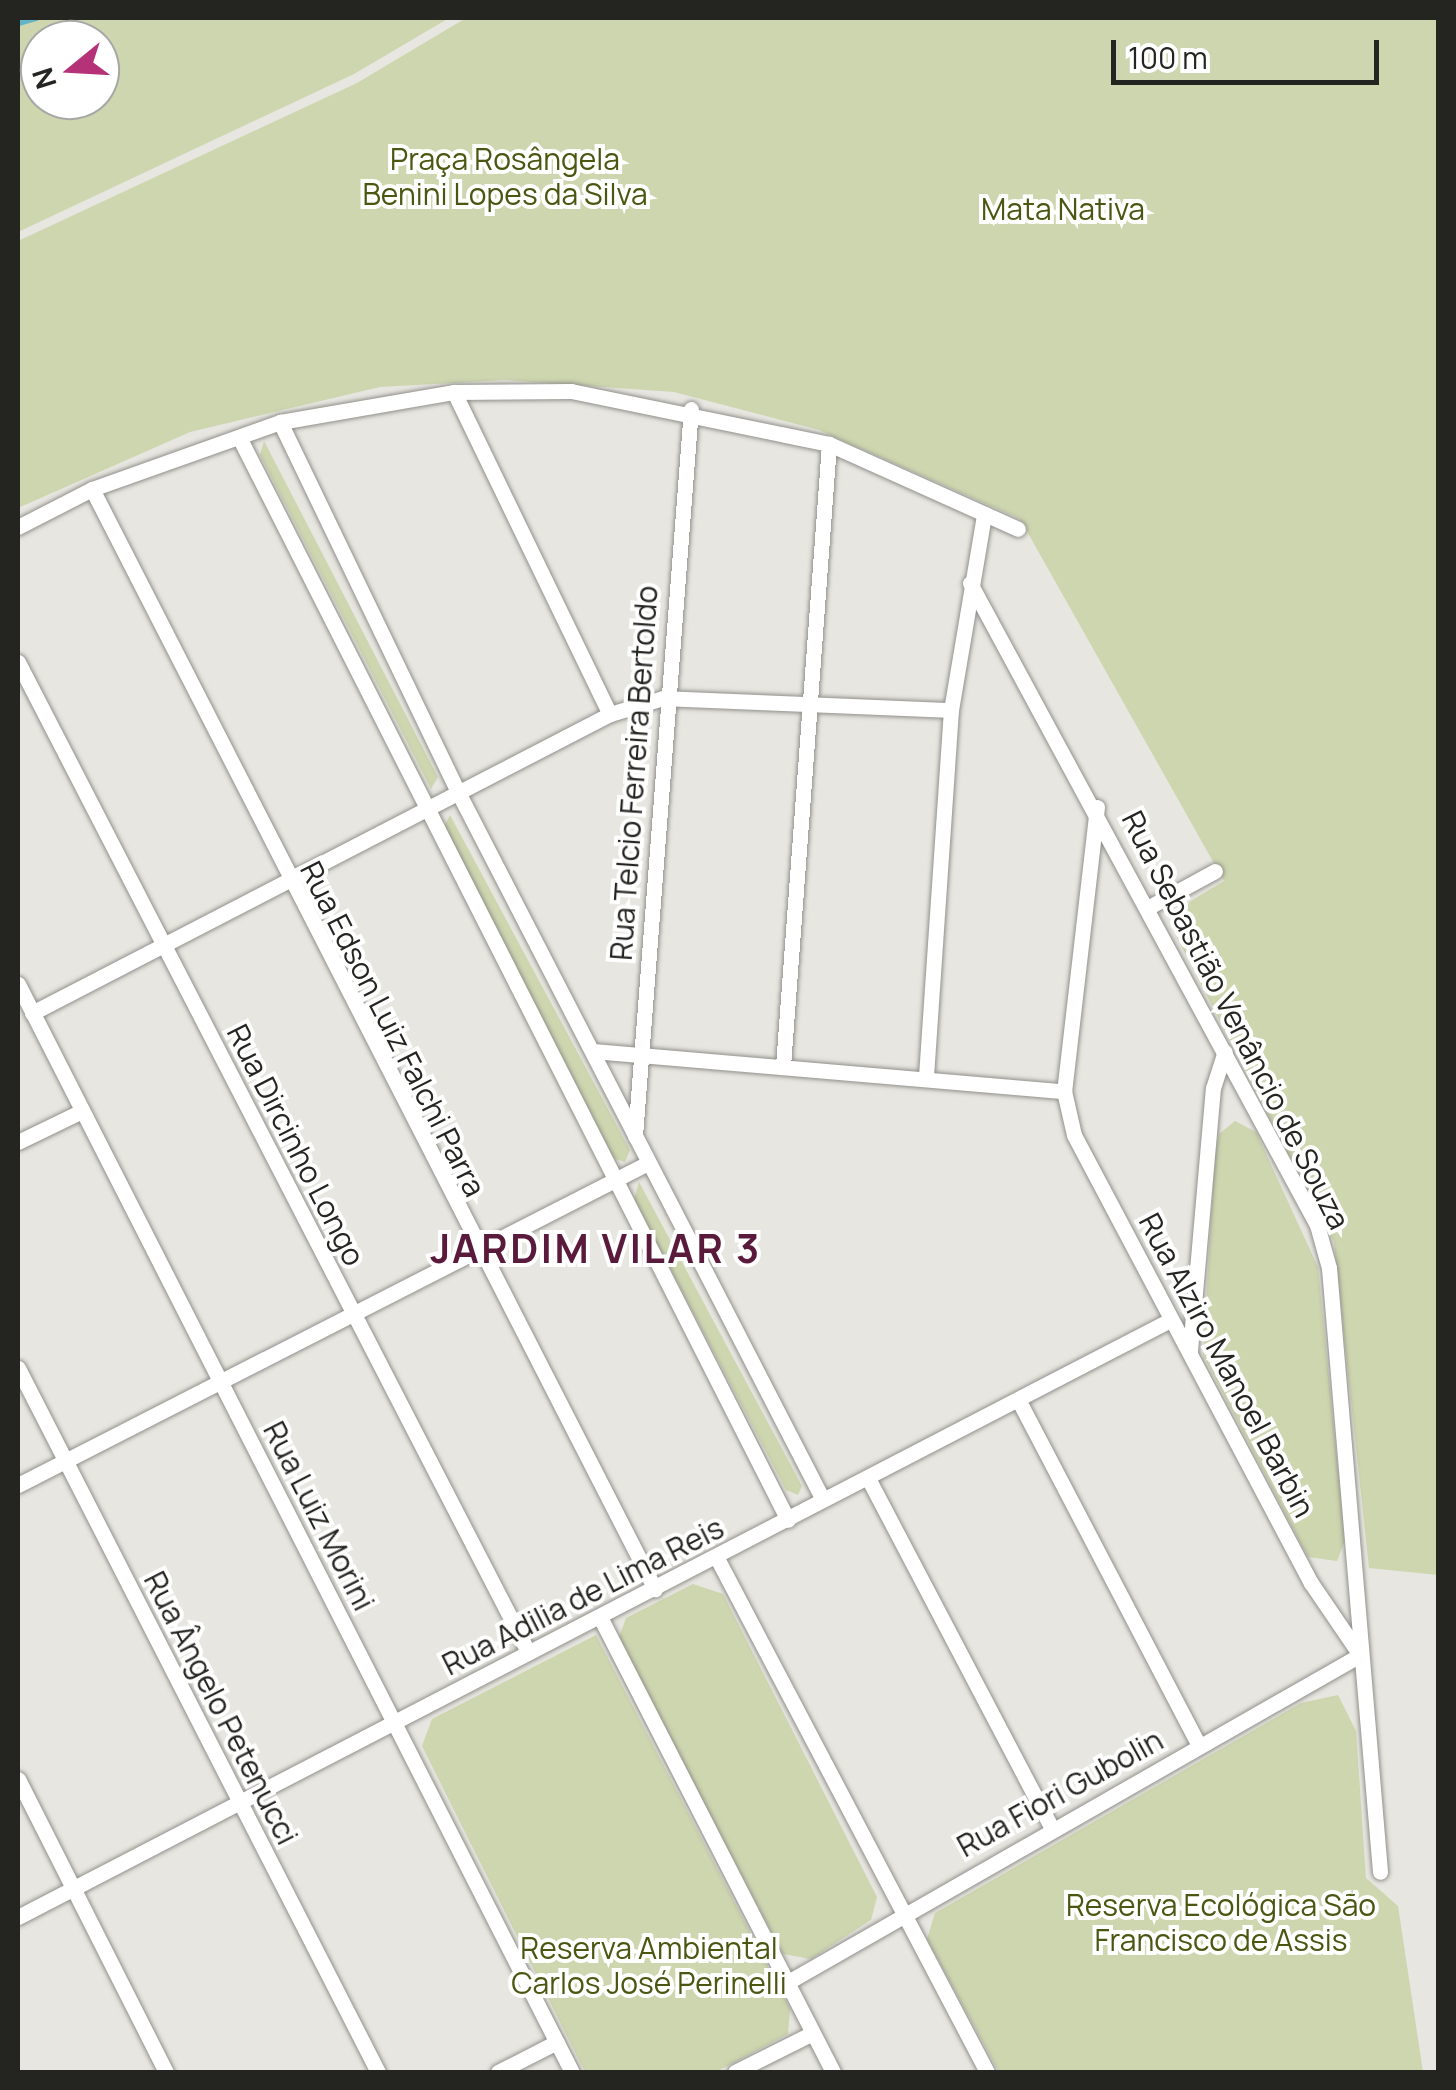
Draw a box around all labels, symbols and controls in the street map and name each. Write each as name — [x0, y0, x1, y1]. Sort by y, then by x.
north arrow — [20, 20, 120, 120]
scale bar — [1116, 20, 1384, 82]
text: 100 m — [1128, 37, 1208, 78]
text: N — [22, 63, 65, 94]
park label: Praça Rosângela Benini Lopes da Silva — [362, 141, 648, 212]
park label: Mata Nativa — [981, 191, 1145, 227]
street label: Rua Telcio Ferreira Bertoldo — [603, 584, 665, 962]
street label: Rua Sebastião Venâncio de Souza — [1115, 805, 1357, 1235]
street label: Rua Edson Luiz Falchi Parra — [293, 856, 493, 1202]
street label: Rua Dircinho Longo — [220, 1018, 372, 1272]
street label: Rua Alziro Manoel Barbin — [1132, 1207, 1322, 1523]
district label: JARDIM VILAR 3 — [430, 1224, 762, 1272]
street label: Rua Luiz Morini — [256, 1416, 382, 1616]
street label: Rua Adilia de Lima Reis — [436, 1509, 730, 1683]
street label: Rua Ângelo Petenucci — [137, 1566, 305, 1850]
street label: Rua Fiori Gubolin — [951, 1722, 1169, 1864]
park label: Reserva Ecológica São Francisco de Assis — [1066, 1887, 1376, 1958]
park label: Reserva Ambiental Carlos José Perinelli — [511, 1930, 787, 2000]

